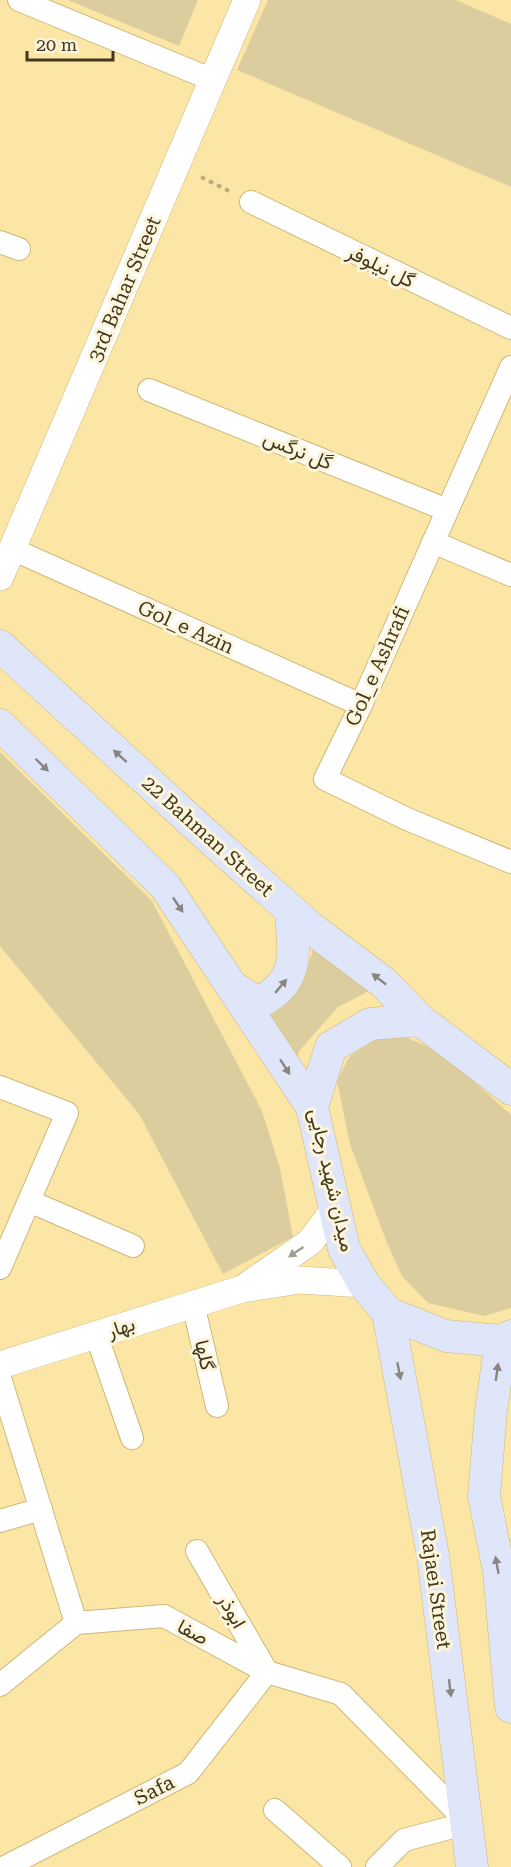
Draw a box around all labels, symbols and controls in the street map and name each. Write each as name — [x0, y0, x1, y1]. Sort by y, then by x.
scale bar — [27, 24, 112, 62]
text: 20 m — [36, 34, 77, 55]
street label: 3rd Bahar Street — [83, 212, 166, 365]
street label: گل نیلوفر — [342, 239, 419, 294]
street label: گل نرگس — [260, 425, 336, 476]
street label: Gol_e Azin — [134, 595, 238, 659]
street label: Gol_e Ashrafi — [340, 602, 414, 730]
one-way arrow — [112, 749, 127, 763]
one-way arrow — [34, 758, 48, 772]
street label: 22 Bahman Street — [137, 771, 279, 902]
one-way arrow — [172, 896, 184, 912]
one-way arrow — [371, 973, 386, 985]
one-way arrow — [274, 978, 287, 994]
one-way arrow — [280, 1059, 291, 1076]
street label: میدان شهید رجایی — [303, 1106, 360, 1254]
one-way arrow — [288, 1246, 304, 1257]
street label: بهار — [103, 1311, 138, 1344]
street label: گلها — [189, 1337, 220, 1373]
one-way arrow — [395, 1362, 404, 1381]
one-way arrow — [492, 1362, 501, 1381]
street label: Rajaei Street — [416, 1528, 456, 1651]
one-way arrow — [493, 1555, 502, 1574]
street label: ابوذر — [211, 1589, 251, 1633]
street label: صفا — [173, 1614, 213, 1650]
one-way arrow — [446, 1678, 455, 1697]
street label: Safa — [130, 1770, 178, 1810]

